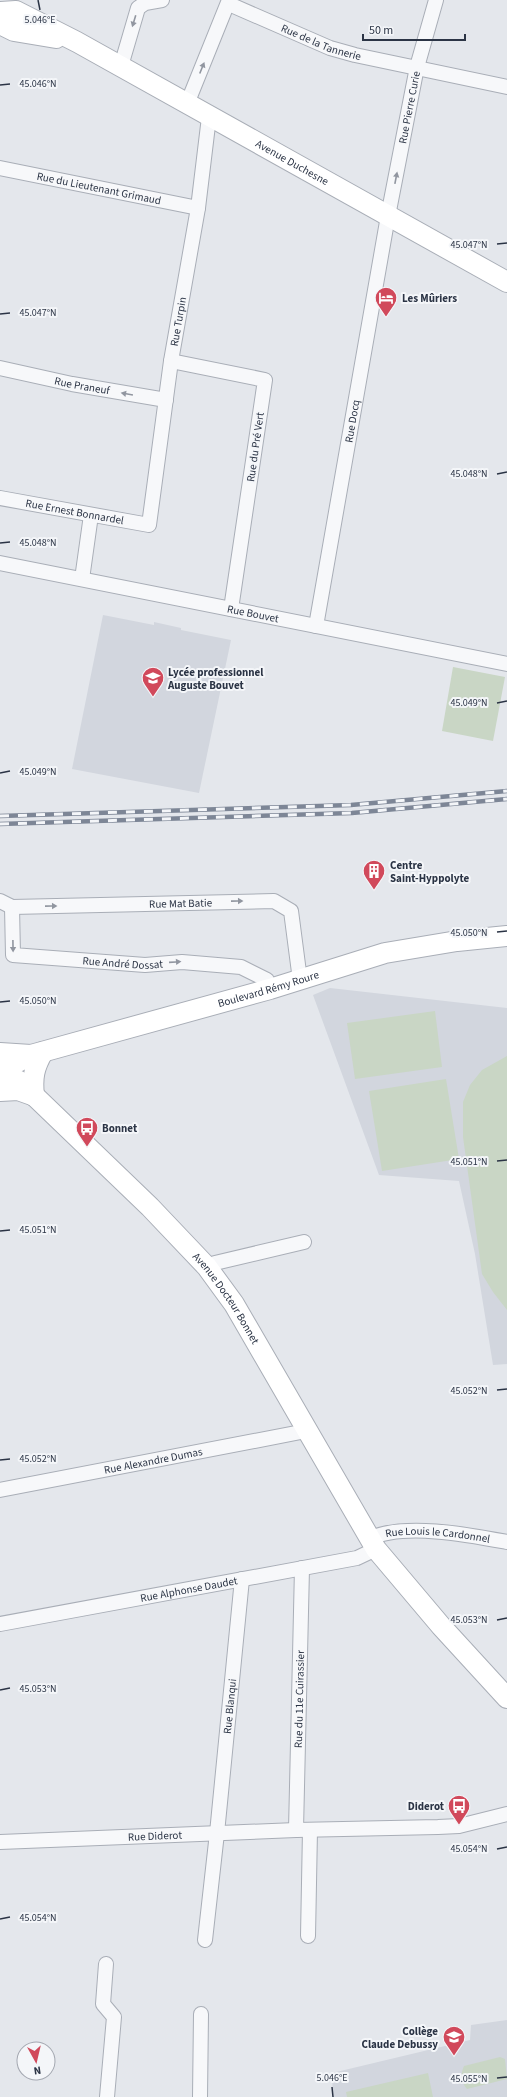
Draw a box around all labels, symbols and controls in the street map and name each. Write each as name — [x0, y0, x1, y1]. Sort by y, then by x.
text: 5.046°E — [25, 13, 55, 27]
one-way arrow — [131, 16, 137, 28]
scale bar — [363, 16, 465, 42]
street label: Rue de la Tannerie — [279, 21, 363, 64]
text: 50 m — [369, 22, 393, 39]
one-way arrow — [199, 63, 205, 74]
street label: Rue Pierre Curie — [395, 69, 424, 145]
text: 45.046°N — [19, 77, 57, 91]
street label: Avenue Duchesne — [253, 136, 332, 189]
street label: Rue du Lieutenant Grimaud — [35, 169, 162, 208]
one-way arrow — [393, 172, 399, 184]
text: 45.047°N — [450, 238, 488, 252]
hotel icon: Les Mûriers — [373, 285, 399, 318]
place label: Les Mûriers — [402, 291, 457, 306]
street label: Rue Turpin — [167, 296, 190, 348]
text: 45.047°N — [19, 306, 57, 320]
street label: Rue Praneuf — [53, 373, 112, 398]
one-way arrow — [121, 391, 133, 397]
street label: Rue Docq — [341, 398, 364, 444]
street label: Rue du Pré Vert — [243, 411, 268, 483]
text: 45.048°N — [450, 467, 488, 481]
street label: Rue Ernest Bonnardel — [24, 496, 125, 528]
text: 45.048°N — [19, 536, 57, 550]
street label: Rue Bouvet — [226, 601, 280, 626]
school or university icon: Lycée professionnel Auguste Bouvet — [140, 665, 166, 698]
place label: Lycée professionnel Auguste Bouvet — [167, 665, 264, 693]
text: 45.049°N — [450, 696, 488, 710]
text: 45.049°N — [19, 765, 57, 779]
building icon: Centre Saint-Hyppolyte — [361, 858, 387, 891]
place label: Centre Saint-Hyppolyte — [390, 858, 469, 886]
street label: Rue Mat Batie — [149, 895, 213, 912]
one-way arrow — [231, 898, 243, 905]
one-way arrow — [45, 903, 58, 909]
text: 45.050°N — [450, 926, 488, 940]
one-way arrow — [9, 940, 16, 952]
street label: Rue André Dossat — [82, 953, 164, 973]
one-way arrow — [169, 959, 182, 966]
street label: Boulevard Rémy Roure — [216, 967, 321, 1011]
text: 45.050°N — [19, 994, 57, 1008]
bus stop icon: Bonnet — [74, 1115, 100, 1148]
place label: Bonnet — [102, 1121, 138, 1136]
text: 45.051°N — [450, 1155, 488, 1169]
text: 45.051°N — [19, 1223, 57, 1237]
street label: Avenue Docteur Bonnet — [189, 1249, 263, 1347]
text: 45.052°N — [450, 1384, 488, 1398]
street label: Rue Alexandre Dumas — [103, 1444, 204, 1478]
text: 45.052°N — [19, 1452, 57, 1466]
street label: Rue Louis le Cardonnel — [384, 1524, 491, 1547]
street label: Rue Alphonse Daudet — [139, 1573, 239, 1606]
text: 45.053°N — [450, 1613, 488, 1627]
street label: Rue du 11e Cuirassier — [291, 1650, 308, 1748]
street label: Rue Blanqui — [220, 1678, 240, 1735]
text: 45.053°N — [19, 1682, 57, 1696]
bus stop icon: Diderot — [446, 1793, 472, 1826]
place label: Diderot — [408, 1799, 445, 1814]
street label: Rue Diderot — [128, 1828, 183, 1845]
text: 45.054°N — [450, 1842, 488, 1856]
text: 45.054°N — [19, 1911, 57, 1925]
place label: Collège Claude Debussy — [361, 2024, 438, 2052]
school or university icon: Collège Claude Debussy — [441, 2024, 467, 2057]
north arrow — [16, 2041, 56, 2081]
text: N — [33, 2062, 42, 2078]
text: 5.046°E — [317, 2071, 347, 2085]
text: 45.055°N — [450, 2072, 488, 2086]

